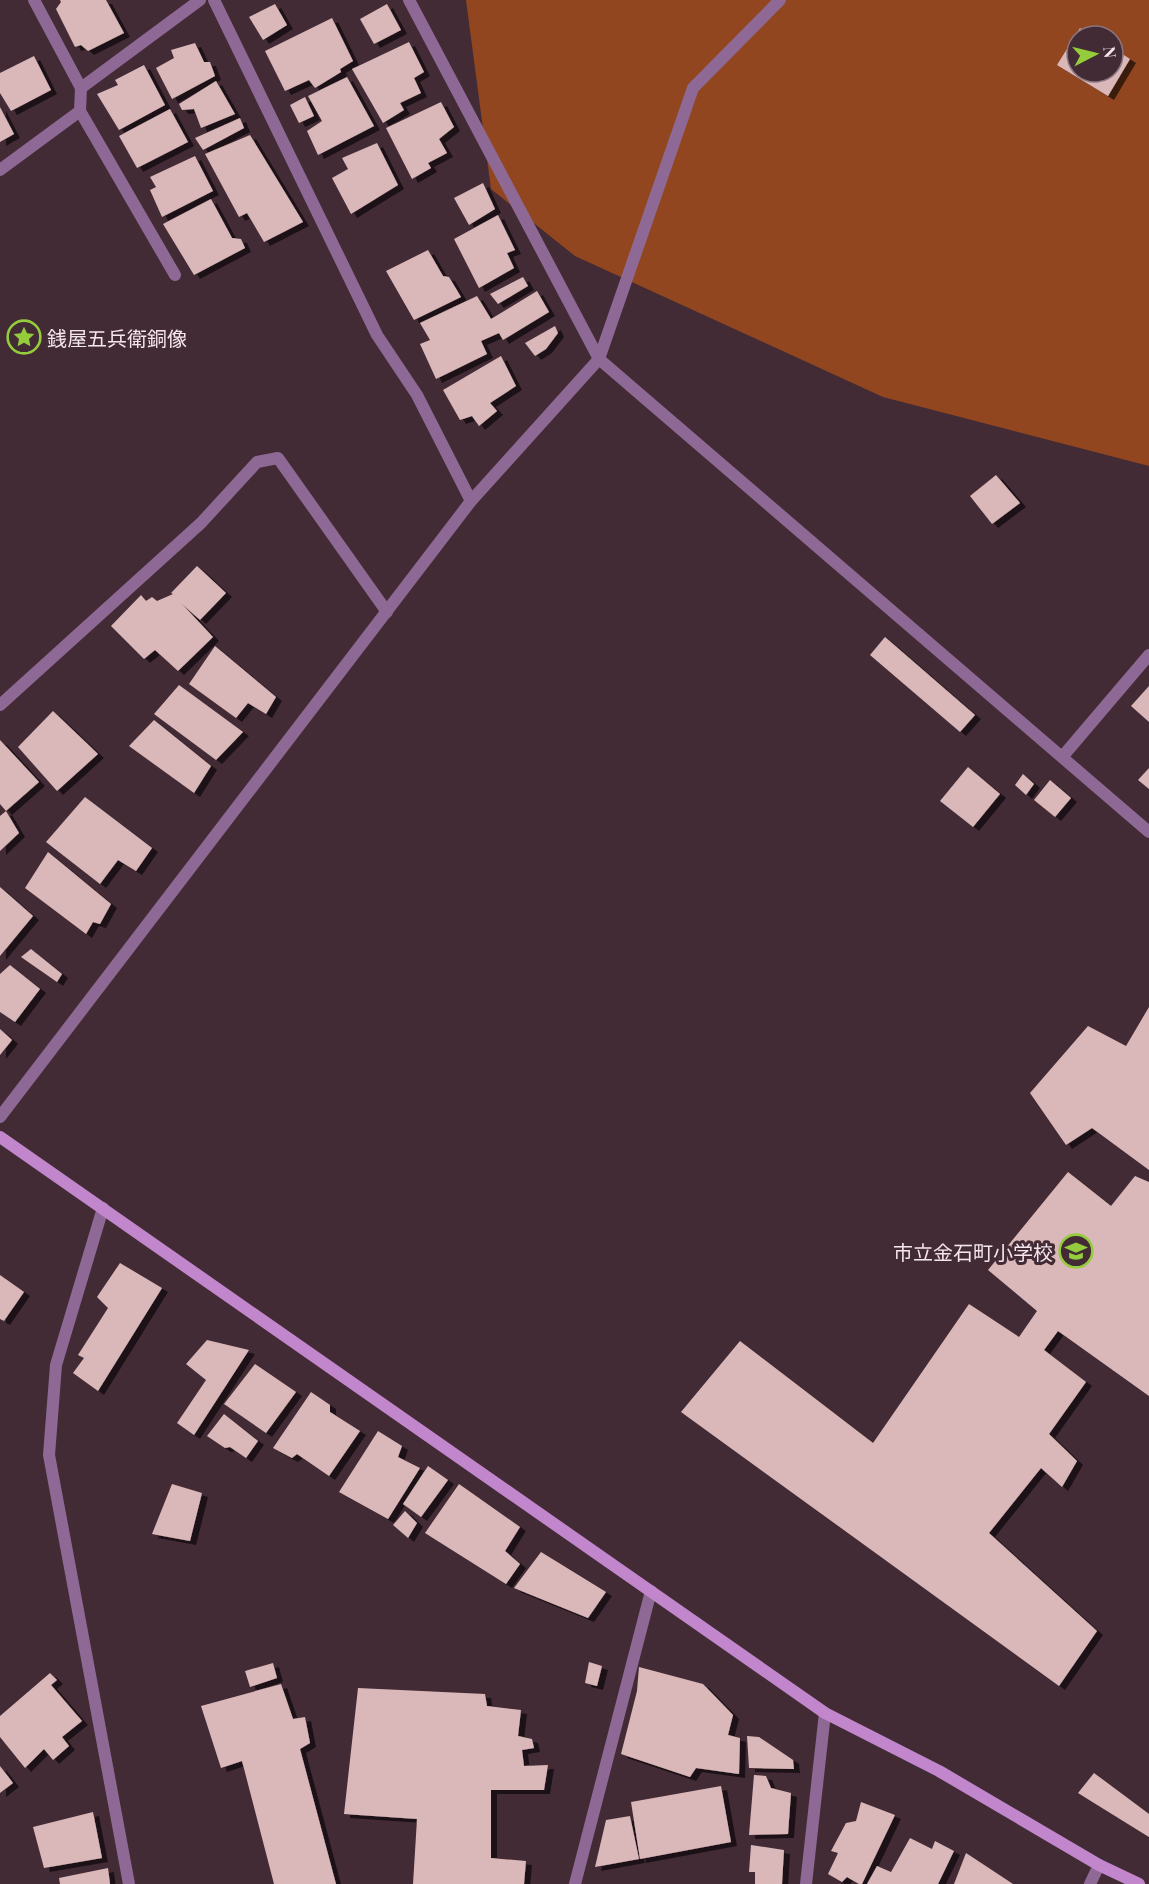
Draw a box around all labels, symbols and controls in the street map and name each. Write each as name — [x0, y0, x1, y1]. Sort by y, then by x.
north arrow — [1065, 24, 1125, 84]
text: N — [1099, 45, 1122, 60]
place icon: 銭屋五兵衛銅像 — [6, 319, 42, 355]
place label: 銭屋五兵衛銅像 — [47, 324, 187, 351]
school or university icon: 市立金石町小学校 — [1058, 1233, 1094, 1269]
place label: 市立金石町小学校 — [893, 1238, 1053, 1265]

